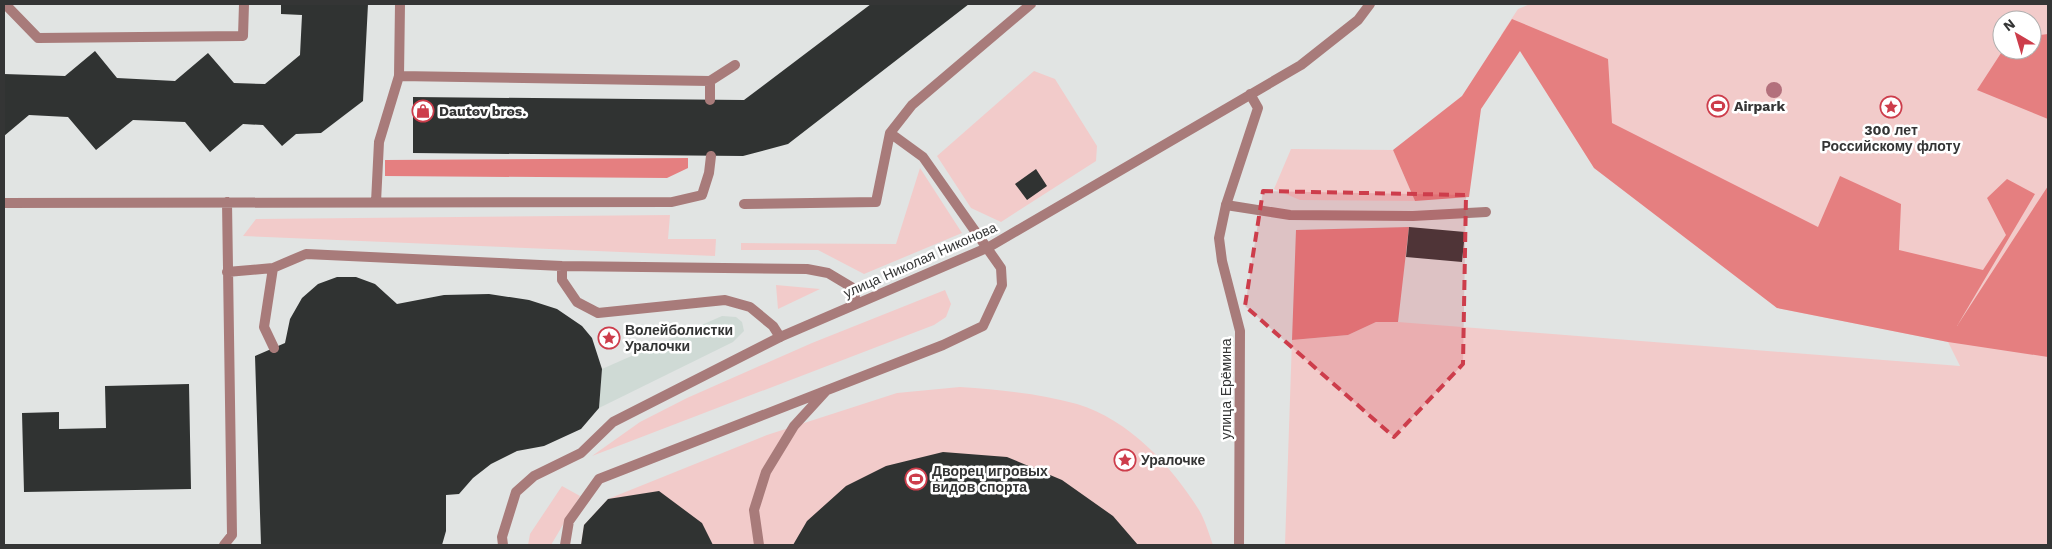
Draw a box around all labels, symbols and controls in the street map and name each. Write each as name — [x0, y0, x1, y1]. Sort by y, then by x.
north arrow — [1992, 10, 2042, 60]
text: N — [2000, 15, 2018, 34]
sports icon: Airpark — [1706, 94, 1730, 118]
place icon: 300 лет Российскому флоту — [1879, 95, 1903, 119]
place label: Airpark — [1734, 98, 1785, 114]
shop icon: Dautov bros. — [411, 99, 435, 123]
place label: Dautov bros. — [439, 103, 526, 119]
place label: 300 лет Российскому флоту — [1822, 122, 1961, 154]
street label: улица Николая Никонова — [841, 219, 999, 301]
place label: Волейболистки Уралочки — [625, 322, 733, 354]
place icon: Волейболистки Уралочки — [597, 326, 621, 350]
street label: улица Ерёмина — [1218, 338, 1234, 440]
place icon: Уралочке — [1113, 448, 1137, 472]
place label: Уралочке — [1141, 452, 1206, 468]
place label: Дворец игровых видов спорта — [932, 463, 1048, 495]
sports icon: Дворец игровых видов спорта — [904, 467, 928, 491]

